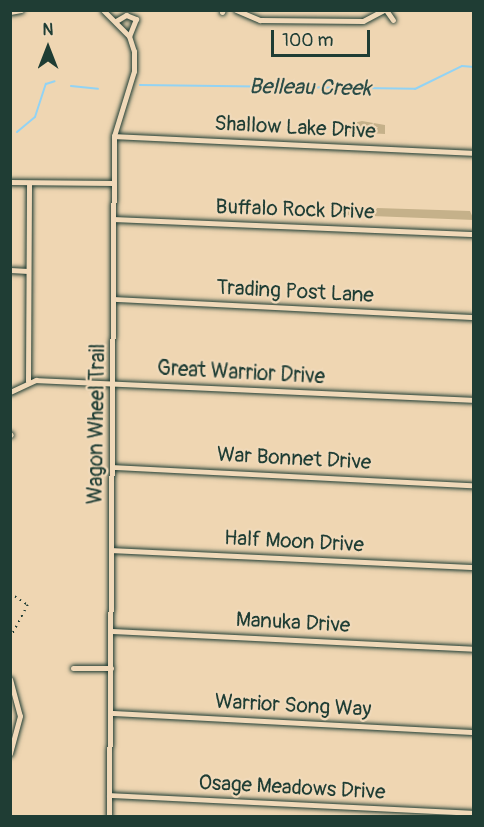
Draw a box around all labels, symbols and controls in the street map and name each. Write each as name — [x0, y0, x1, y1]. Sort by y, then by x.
north arrow — [18, 18, 78, 78]
scale bar — [274, 18, 373, 56]
text: N — [43, 20, 53, 40]
text: 100 m — [282, 29, 334, 52]
water label: Belleau Creek — [249, 74, 371, 102]
street label: Shallow Lake Drive — [214, 111, 376, 145]
street label: Buffalo Rock Drive — [215, 195, 375, 225]
street label: Trading Post Lane — [216, 275, 374, 309]
street label: Wagon Wheel Trail — [83, 343, 111, 505]
street label: Great Warrior Drive — [156, 356, 326, 390]
street label: War Bonnet Drive — [216, 442, 372, 476]
street label: Half Moon Drive — [223, 526, 365, 558]
street label: Manuka Drive — [235, 607, 351, 639]
street label: Warrior Song Way — [214, 689, 372, 723]
street label: Osage Meadows Drive — [198, 771, 386, 805]

